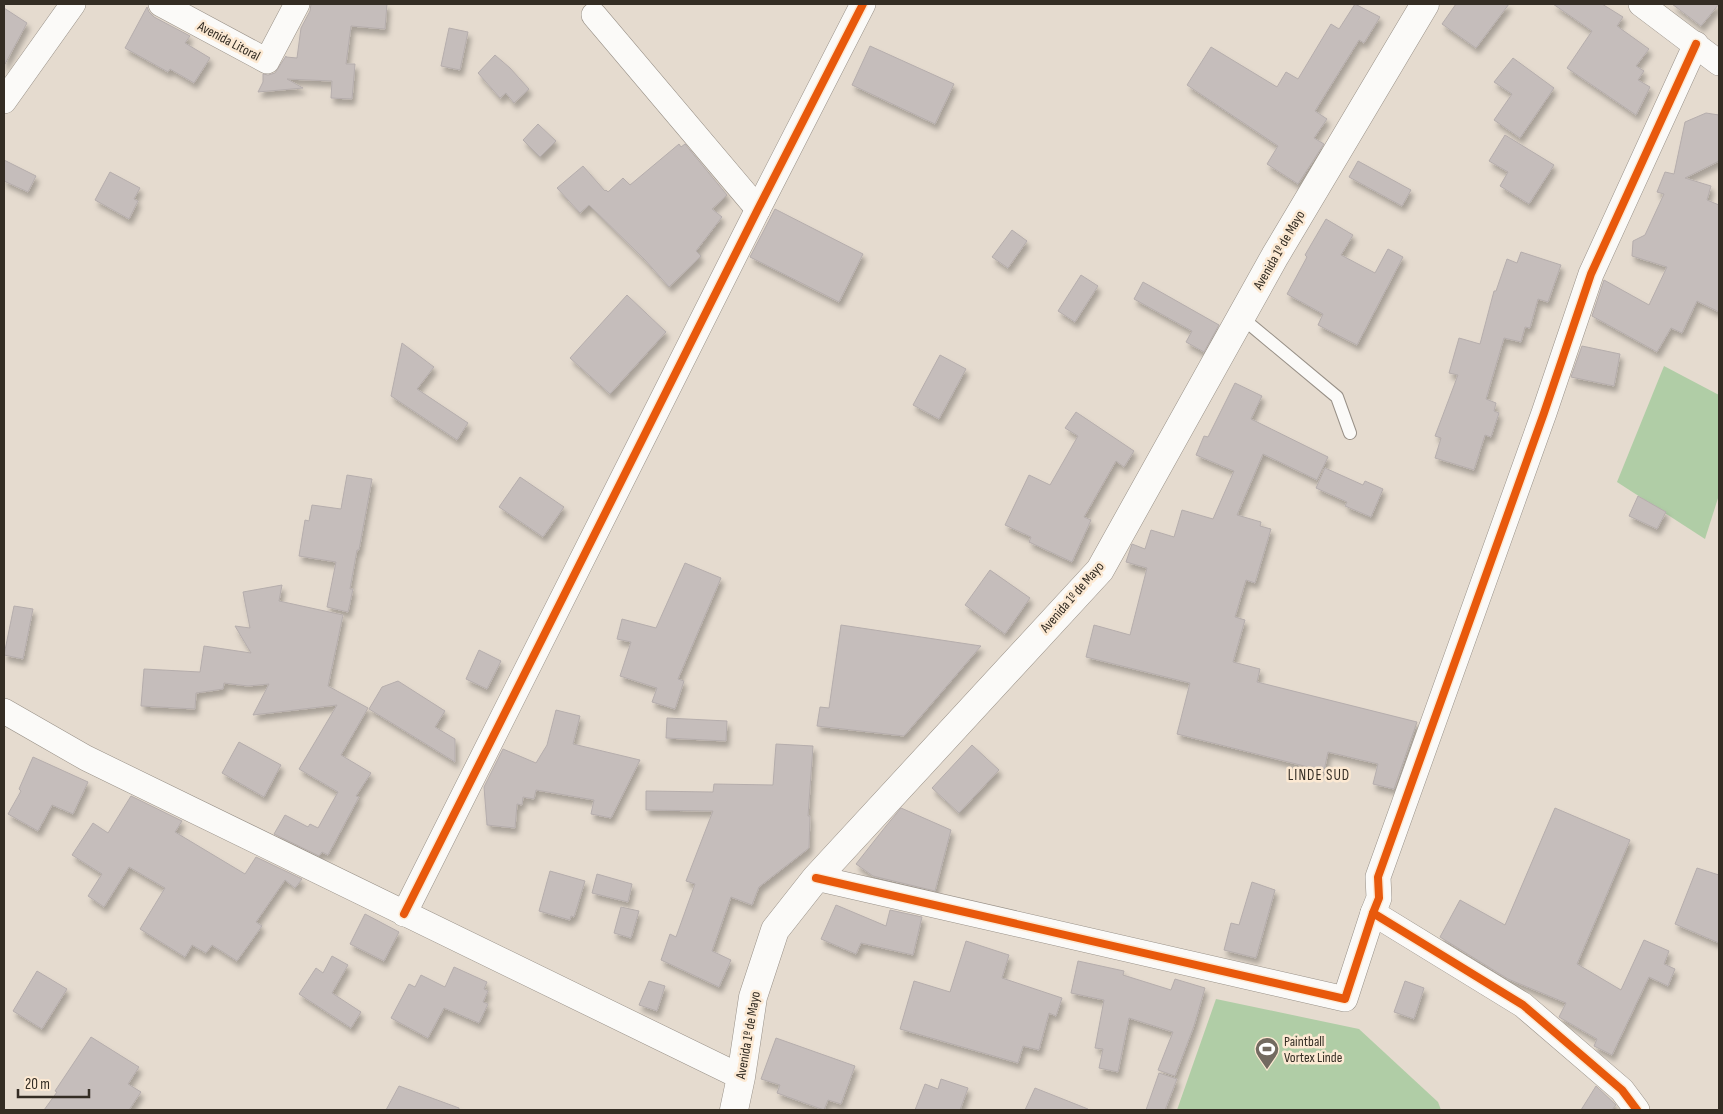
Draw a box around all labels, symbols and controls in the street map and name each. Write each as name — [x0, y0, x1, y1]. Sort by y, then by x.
street label: Avenida Litoral — [194, 17, 263, 65]
street label: Avenida 1º de Mayo — [1249, 207, 1309, 293]
street label: Avenida 1º de Mayo — [1036, 558, 1108, 637]
district label: LINDE SUD — [1288, 766, 1350, 785]
street label: Avenida 1º de Mayo — [732, 990, 764, 1081]
place label: Paintball Vortex Linde — [1284, 1033, 1342, 1066]
sports icon: Paintball Vortex Linde — [1254, 1036, 1280, 1070]
scale bar — [18, 1066, 89, 1098]
text: 20 m — [25, 1075, 50, 1094]

